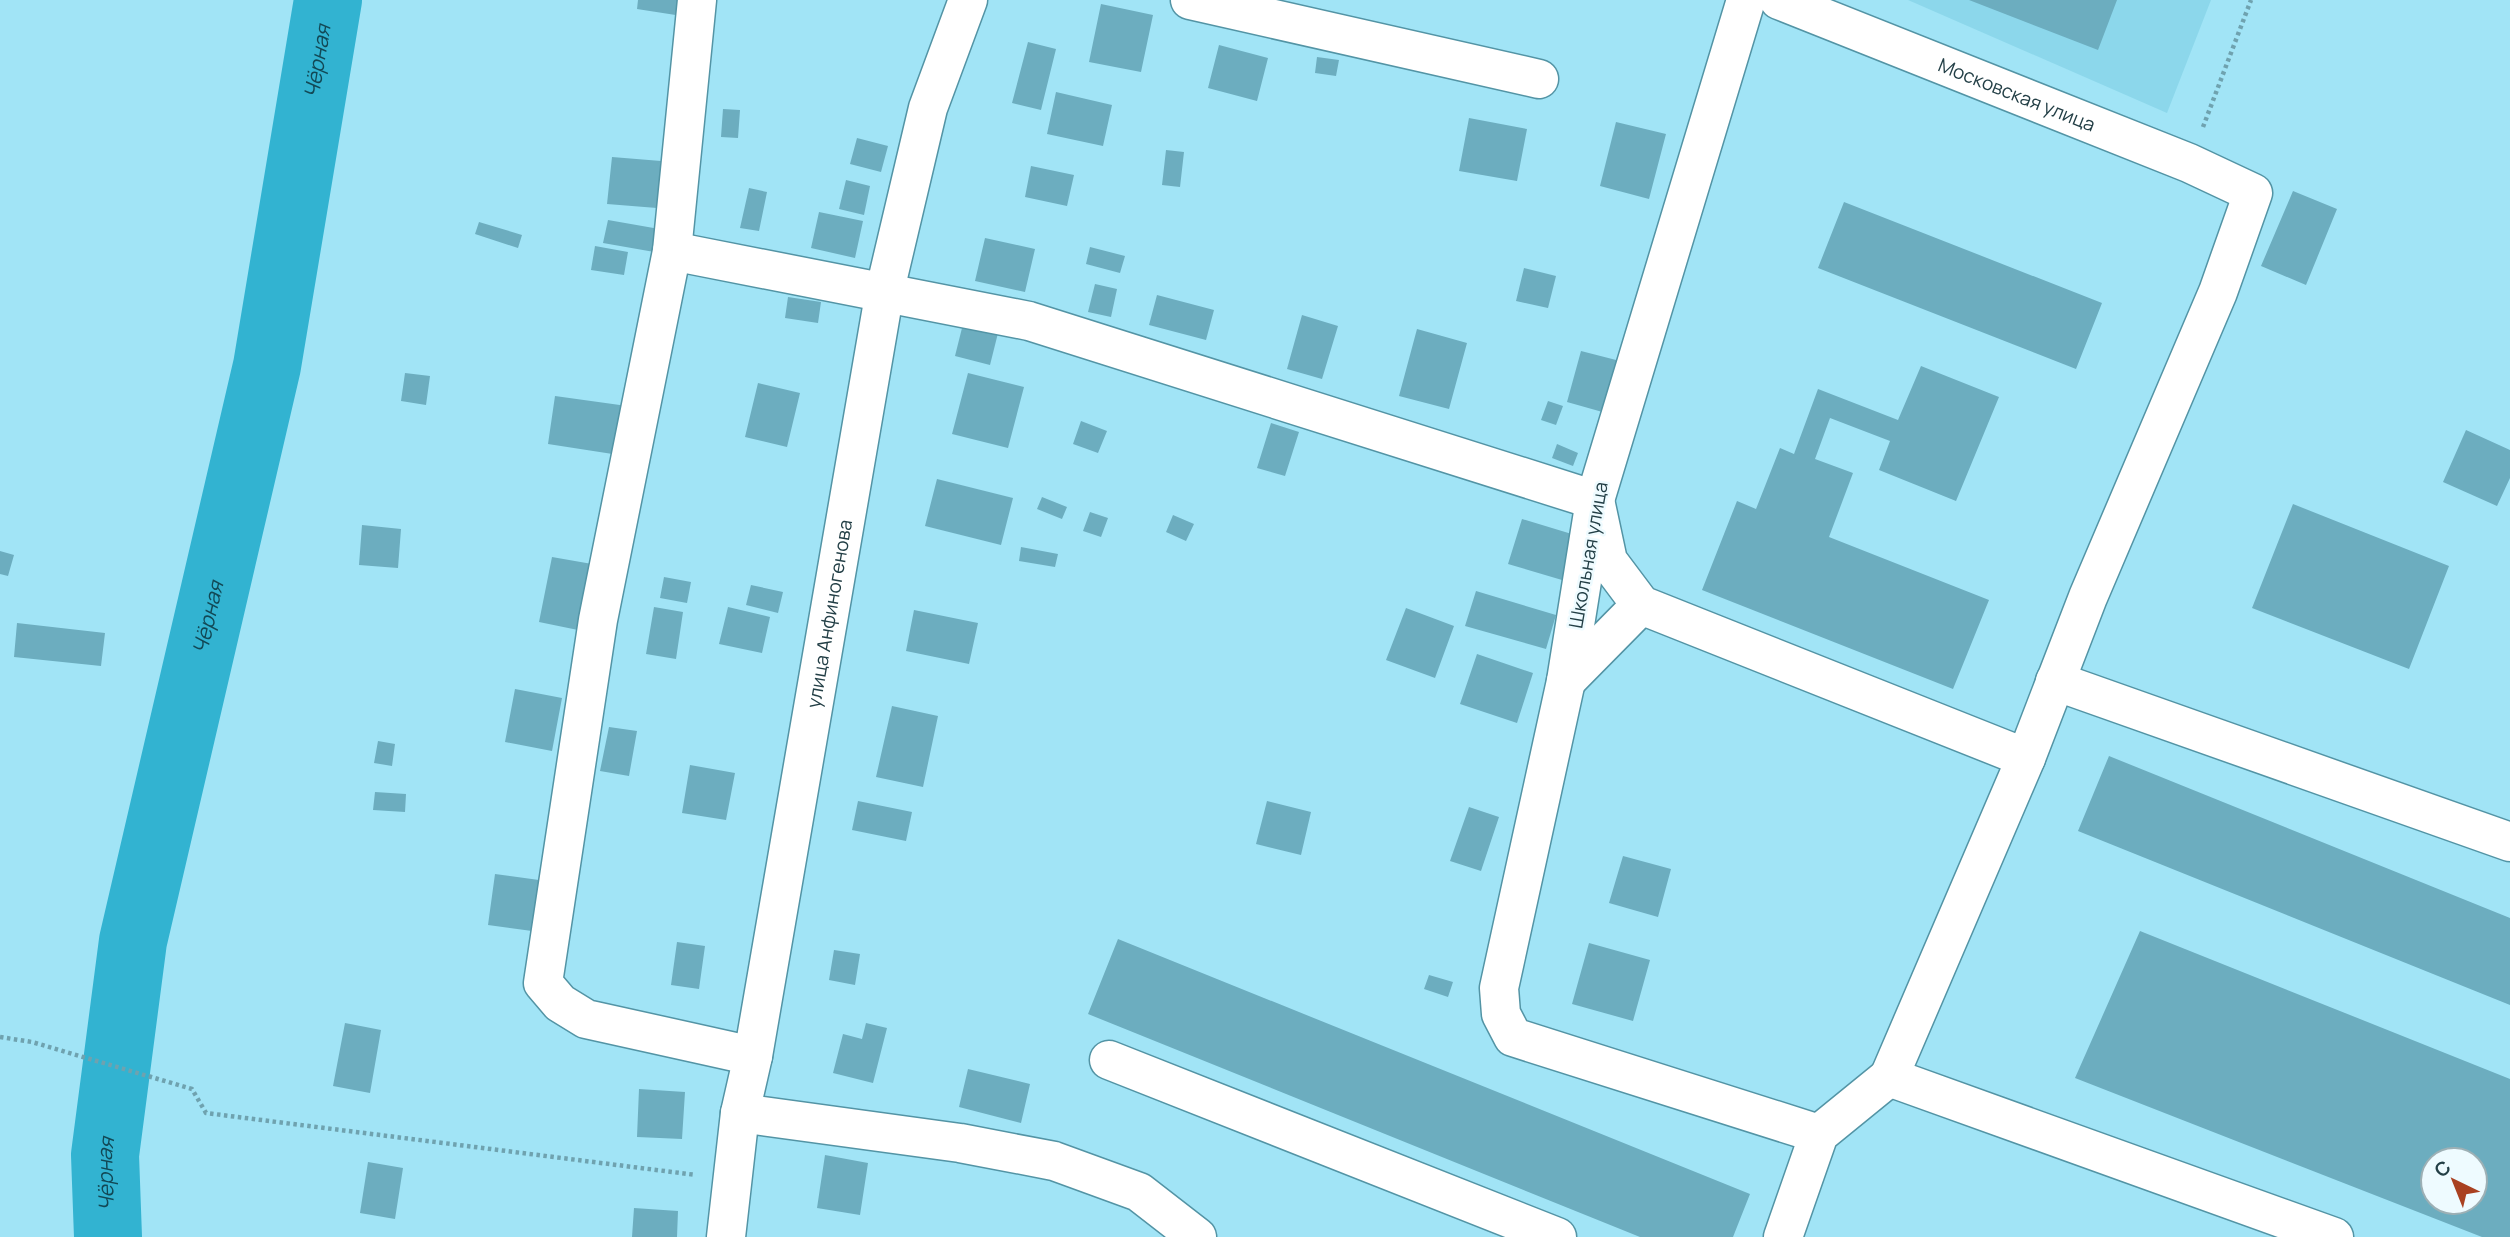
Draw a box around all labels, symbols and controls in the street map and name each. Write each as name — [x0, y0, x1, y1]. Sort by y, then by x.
water label: Чёрная — [297, 21, 337, 100]
street label: Московская улица — [1935, 52, 2099, 138]
street label: Школьная улица — [1562, 480, 1614, 630]
street label: улица Анфиногенова — [800, 517, 858, 710]
water label: Чёрная — [185, 577, 230, 657]
water label: Чёрная — [89, 1134, 120, 1212]
north arrow — [2419, 1146, 2489, 1216]
text: С — [2428, 1154, 2456, 1183]

